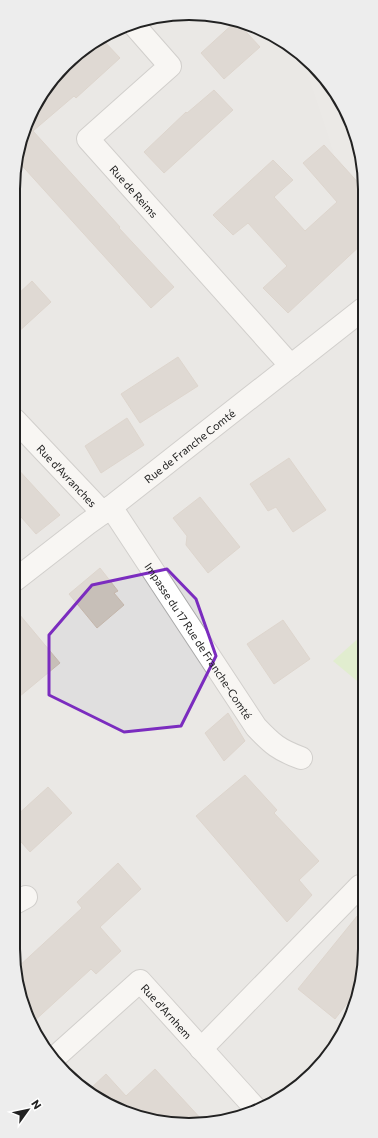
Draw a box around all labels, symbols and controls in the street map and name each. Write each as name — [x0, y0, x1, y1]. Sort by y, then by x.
street label: Rue de Reims — [108, 162, 161, 220]
street label: Rue de Franche Comté — [141, 406, 237, 485]
street label: Rue d'Avranches — [35, 441, 100, 509]
street label: Impasse du 17 Rue de Franche-Comté — [143, 560, 255, 721]
street label: Rue d'Arnhem — [139, 981, 195, 1041]
north arrow — [8, 1090, 48, 1130]
text: N — [29, 1097, 45, 1111]

